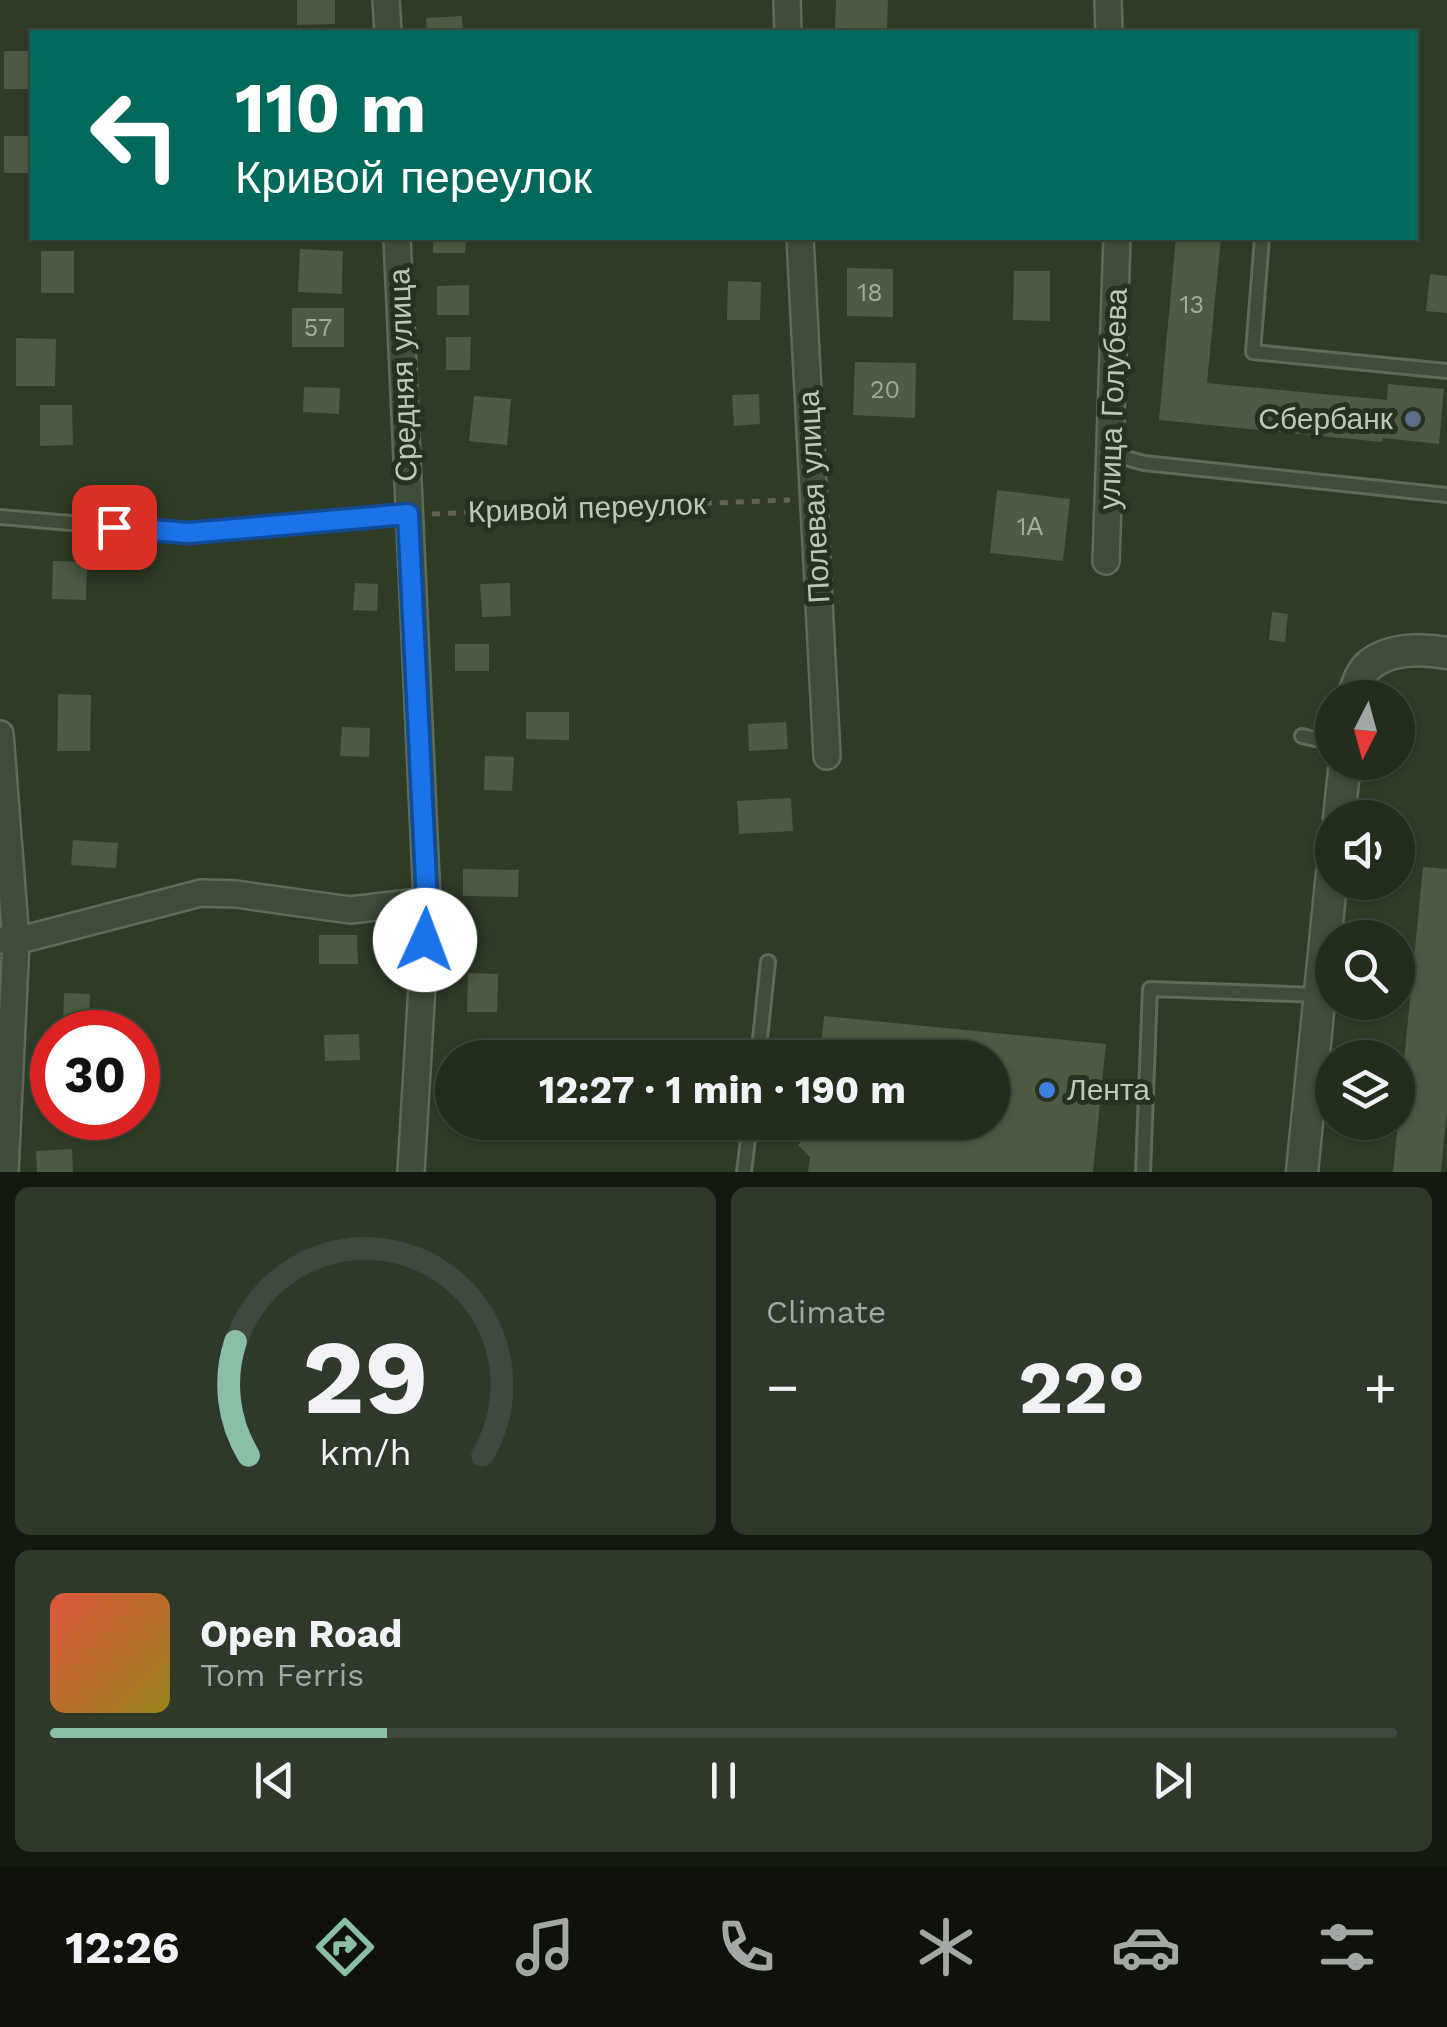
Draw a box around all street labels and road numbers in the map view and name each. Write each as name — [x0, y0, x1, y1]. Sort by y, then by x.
street label: Средняя улица — [381, 267, 424, 482]
street label: улица Голубева — [1091, 287, 1134, 510]
street label: Полевая улица — [790, 389, 837, 604]
street label: Кривой переулок — [467, 486, 707, 529]

